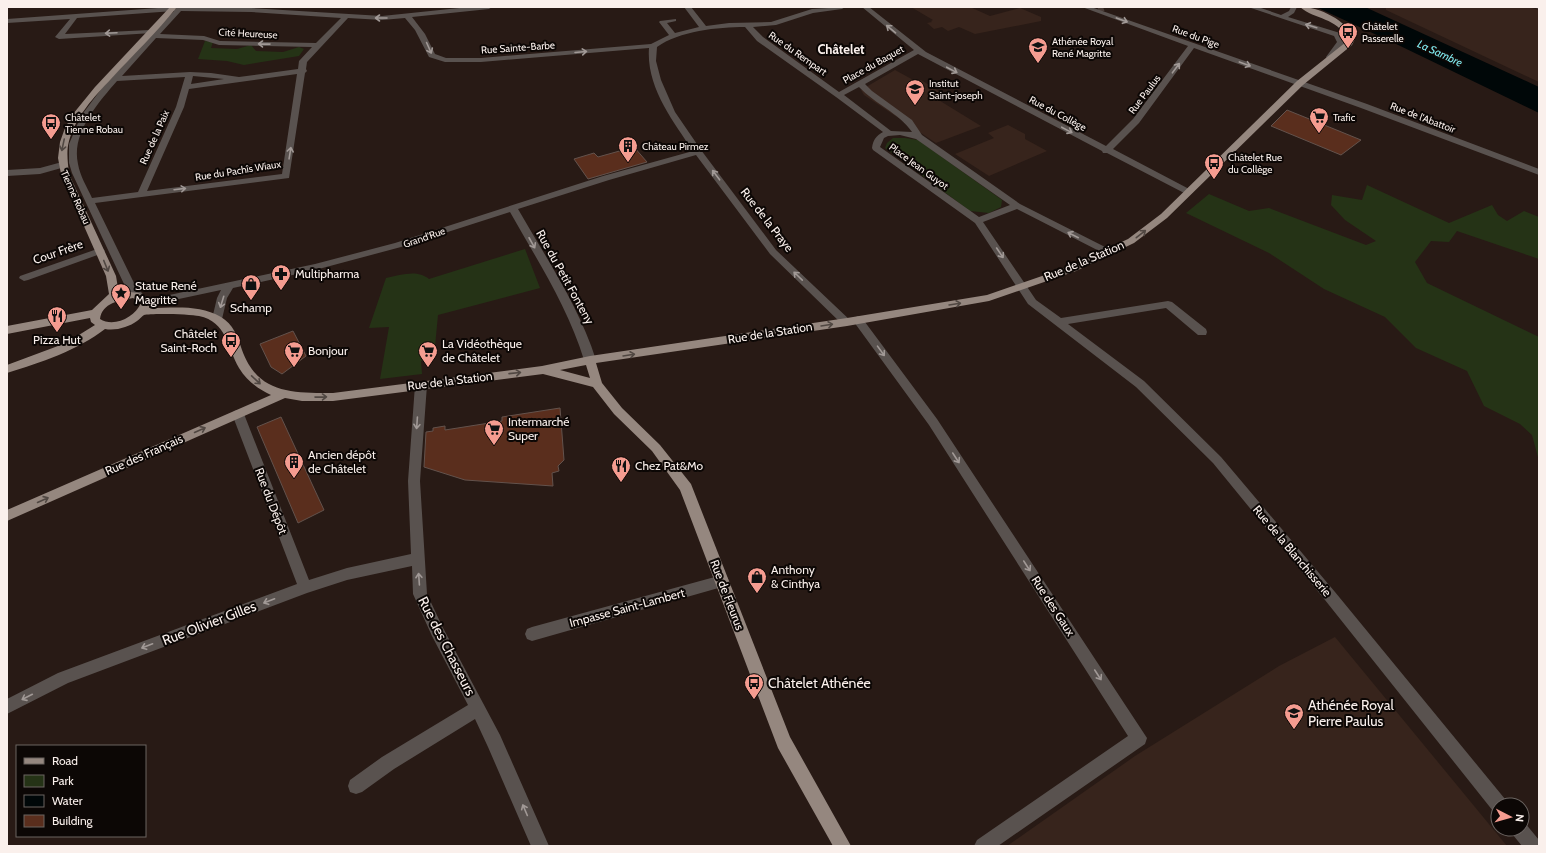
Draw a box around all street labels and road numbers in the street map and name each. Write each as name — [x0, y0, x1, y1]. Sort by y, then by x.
street label: Rue du Pige — [1170, 22, 1221, 51]
street label: Cité Heureuse — [218, 25, 278, 42]
street label: Rue du Rempart — [766, 29, 830, 79]
street label: Rue Sainte-Barbe — [481, 38, 555, 57]
street label: Place du Baquet — [840, 42, 907, 87]
street label: Rue Paulus — [1125, 72, 1163, 117]
street label: Rue du Collège — [1027, 93, 1089, 134]
street label: Rue de l'Abattoir — [1388, 99, 1458, 136]
street label: Rue de la Paix — [137, 108, 172, 166]
street label: Place Jean Guyot — [886, 140, 952, 193]
street label: Rue du Pachîs Wiaux — [194, 157, 282, 184]
street label: Tienne Robau — [58, 168, 93, 226]
street label: Rue de la Praye — [738, 185, 797, 255]
street label: Grand'Rue — [401, 224, 447, 251]
street label: Rue du Petit Fonteny — [533, 227, 598, 327]
street label: Cour Frère — [31, 236, 85, 267]
street label: Rue de la Station — [1042, 237, 1126, 284]
street label: Rue de la Station — [727, 318, 814, 347]
street label: Rue de la Station — [407, 368, 494, 393]
street label: Rue des Français — [103, 431, 185, 478]
street label: Rue du Dépôt — [252, 465, 291, 536]
street label: Rue de la Blanchisserie — [1250, 502, 1335, 599]
street label: Rue de Fleurus — [707, 557, 748, 632]
street label: Rue des Gaux — [1028, 573, 1079, 639]
street label: Impasse Saint-Lambert — [568, 585, 686, 630]
street label: Rue des Chasseurs — [414, 593, 480, 699]
street label: Rue Olivier Gilles — [159, 597, 259, 649]

